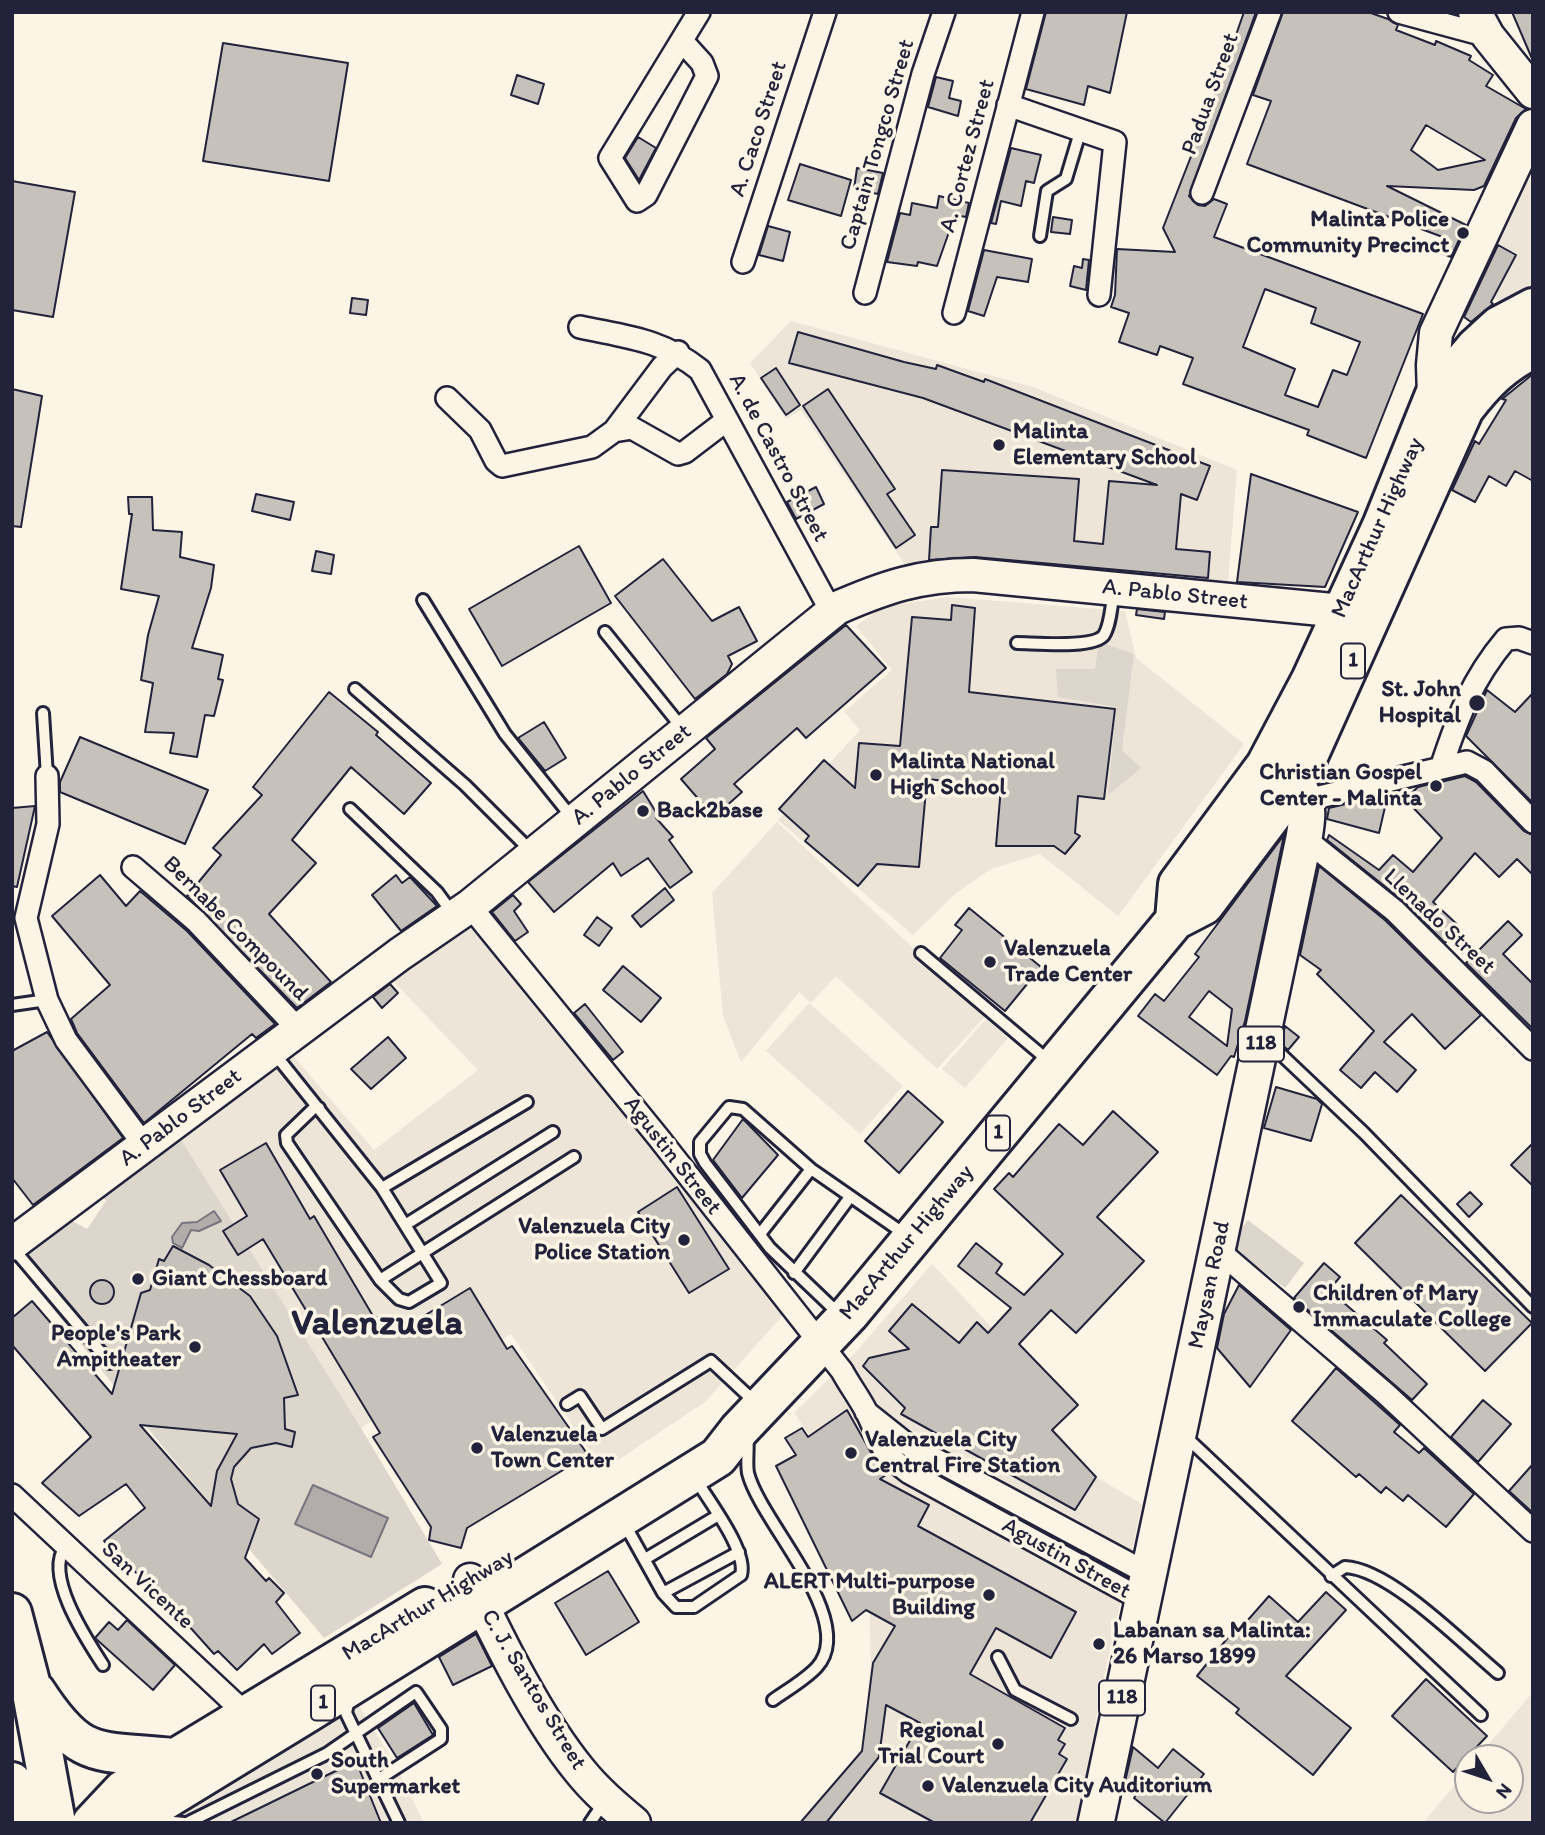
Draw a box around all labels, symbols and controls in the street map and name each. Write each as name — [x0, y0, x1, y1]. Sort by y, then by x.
street label: Padua Street — [1176, 29, 1246, 159]
street label: Captain Tongco Street — [835, 36, 921, 254]
street label: A. Caco Street — [724, 58, 794, 200]
street label: A. Cortez Street — [934, 76, 1002, 236]
place label: Malinta Police Community Precinct — [1247, 206, 1449, 260]
marker: Malinta Police Community Precinct — [1455, 225, 1471, 241]
street label: A. de Castro Street — [722, 369, 834, 547]
place label: Malinta Elementary School — [1013, 418, 1196, 472]
street label: MacArthur Highway — [1326, 433, 1430, 623]
marker: Malinta Elementary School — [991, 437, 1007, 453]
street label: A. Pablo Street — [1101, 574, 1249, 616]
road number: 1 — [1341, 644, 1365, 678]
place label: St. John Hospital — [1379, 676, 1461, 730]
marker: St. John Hospital — [1467, 693, 1487, 713]
street label: A. Pablo Street — [567, 718, 697, 832]
place label: Malinta National High School — [890, 748, 1055, 802]
place label: Christian Gospel Center - Malinta — [1259, 759, 1422, 813]
marker: Malinta National High School — [868, 767, 884, 783]
marker: Christian Gospel Center - Malinta — [1428, 778, 1444, 794]
place label: Back2base — [657, 797, 763, 825]
marker: Back2base — [635, 803, 651, 819]
street label: Bernabe Compound — [157, 851, 313, 1007]
street label: Llenado Street — [1377, 863, 1501, 981]
place label: Valenzuela Trade Center — [1004, 935, 1132, 989]
marker: Valenzuela Trade Center — [982, 954, 998, 970]
road number: 118 — [1238, 1026, 1284, 1062]
street label: A. Pablo Street — [114, 1063, 248, 1173]
street label: Agustin Street — [617, 1091, 727, 1221]
road number: 1 — [986, 1116, 1010, 1150]
street label: MacArthur Highway — [834, 1160, 980, 1326]
place label: Valenzuela City Police Station — [518, 1213, 670, 1267]
street label: Maysan Road — [1183, 1219, 1237, 1351]
marker: Valenzuela City Police Station — [676, 1232, 692, 1248]
place label: Giant Chessboard — [152, 1265, 327, 1293]
marker: Giant Chessboard — [130, 1271, 146, 1287]
place label: Children of Mary Immaculate College — [1313, 1280, 1511, 1334]
marker: Children of Mary Immaculate College — [1291, 1299, 1307, 1315]
district label: Valenzuela — [291, 1303, 463, 1347]
place label: People's Park Ampitheater — [51, 1320, 181, 1374]
marker: People's Park Ampitheater — [187, 1339, 203, 1355]
place label: Valenzuela Town Center — [491, 1421, 614, 1475]
place label: Valenzuela City Central Fire Station — [865, 1426, 1060, 1480]
marker: Valenzuela Town Center — [469, 1440, 485, 1456]
marker: Valenzuela City Central Fire Station — [843, 1445, 859, 1461]
street label: Agustin Street — [997, 1512, 1135, 1606]
street label: San Vicente — [95, 1536, 199, 1636]
street label: MacArthur Highway — [337, 1544, 519, 1668]
place label: ALERT Multi-purpose Building — [764, 1568, 975, 1622]
marker: ALERT Multi-purpose Building — [981, 1587, 997, 1603]
street label: C. J. Santos Street — [474, 1605, 592, 1775]
place label: Labanan sa Malinta: 26 Marso 1899 — [1113, 1617, 1311, 1671]
marker: Labanan sa Malinta: 26 Marso 1899 — [1091, 1636, 1107, 1652]
road number: 118 — [1099, 1680, 1145, 1716]
road number: 1 — [311, 1686, 335, 1720]
place label: Regional Trial Court — [878, 1717, 984, 1771]
marker: Regional Trial Court — [990, 1736, 1006, 1752]
north arrow — [1454, 1744, 1524, 1814]
place label: South Supermarket — [331, 1747, 460, 1801]
marker: South Supermarket — [309, 1766, 325, 1782]
place label: Valenzuela City Auditorium — [942, 1772, 1212, 1800]
marker: Valenzuela City Auditorium — [920, 1778, 936, 1794]
text: N — [1491, 1779, 1517, 1803]

